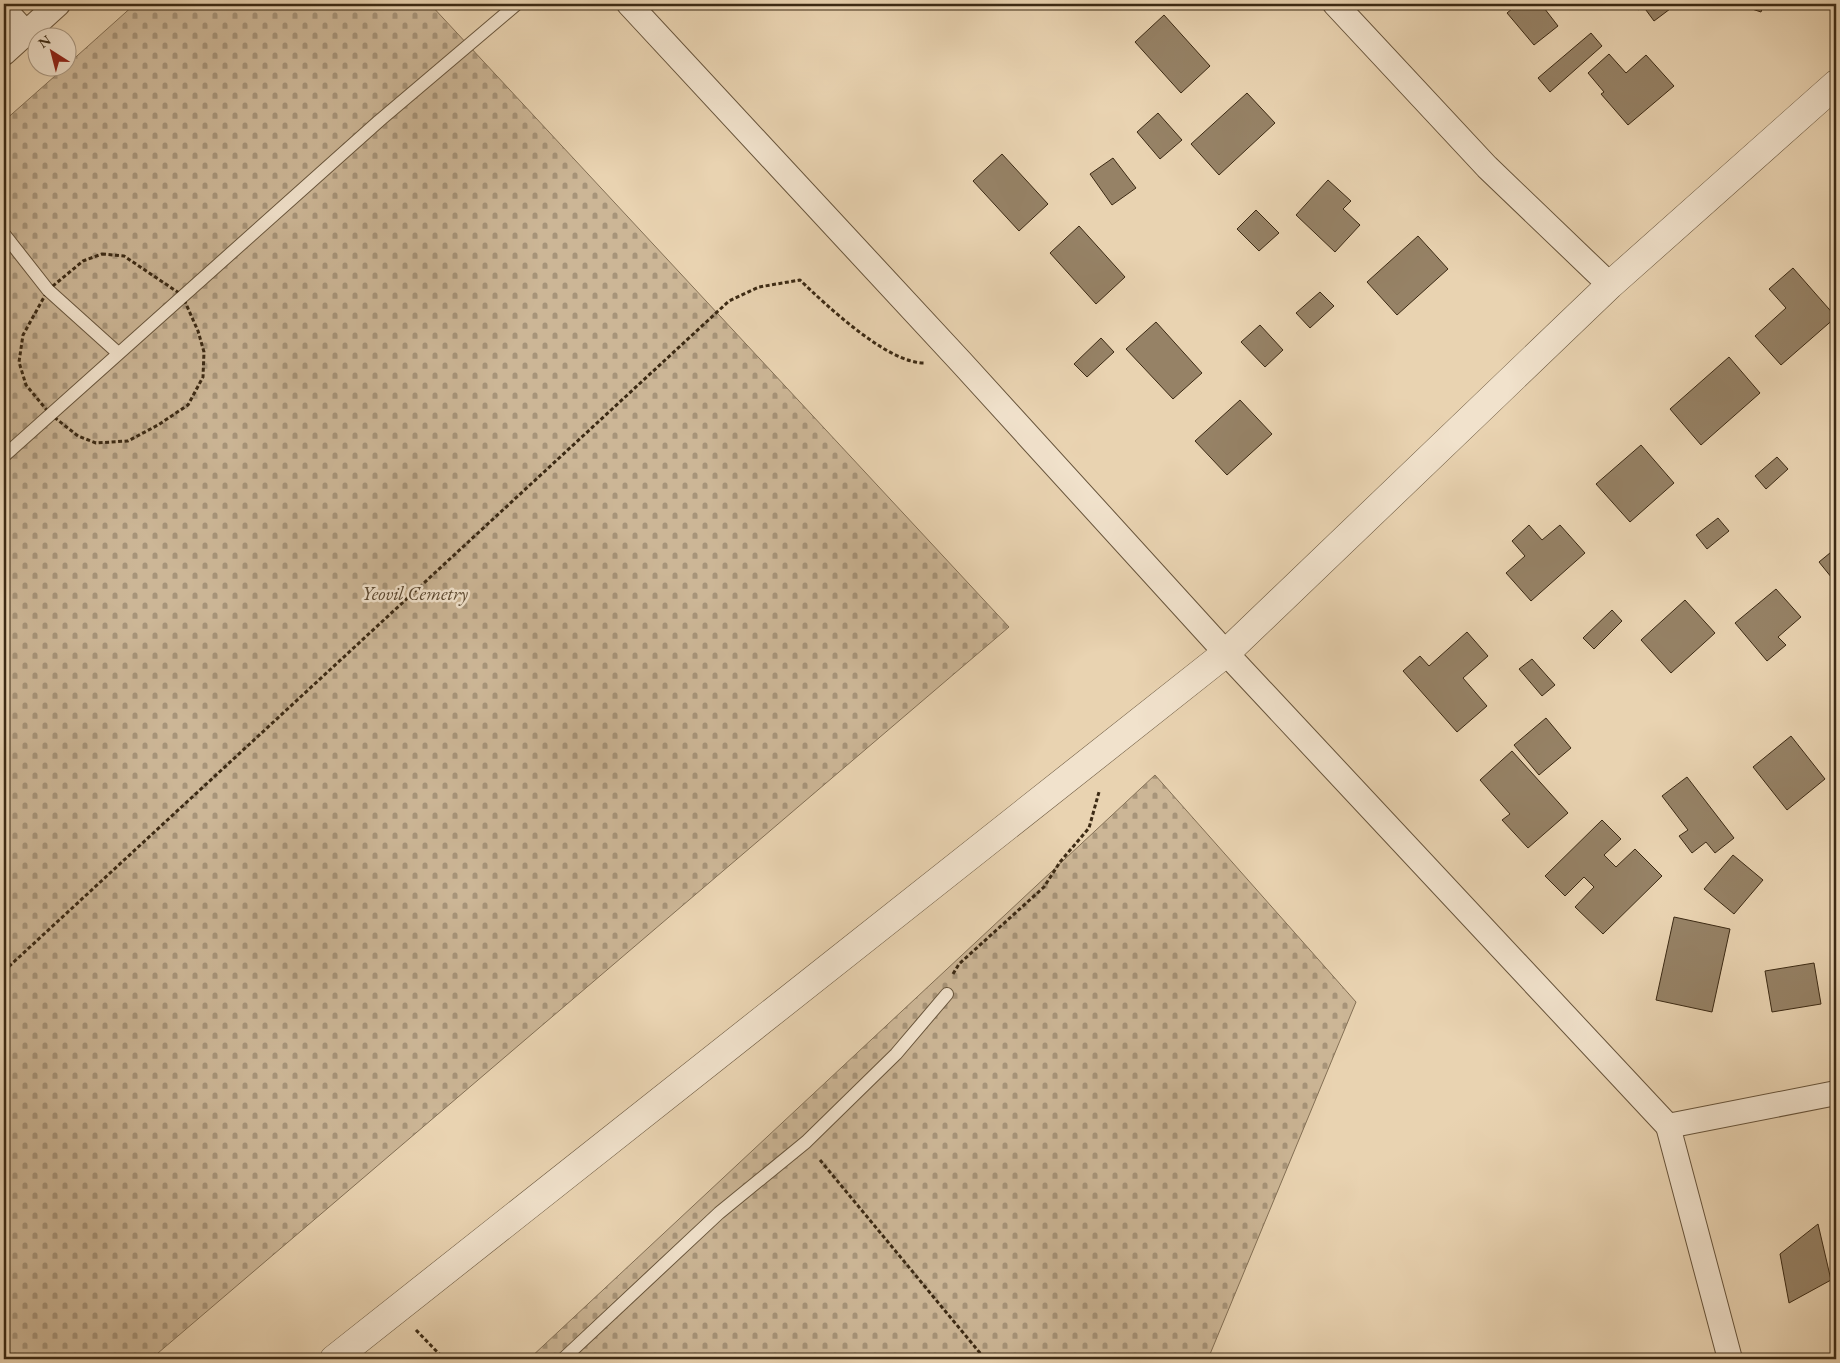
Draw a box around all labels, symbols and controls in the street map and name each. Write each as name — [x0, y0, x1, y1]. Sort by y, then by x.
north arrow — [28, 28, 78, 78]
text: N — [34, 30, 55, 52]
park label: Yeovil Cemetry — [362, 581, 468, 606]

